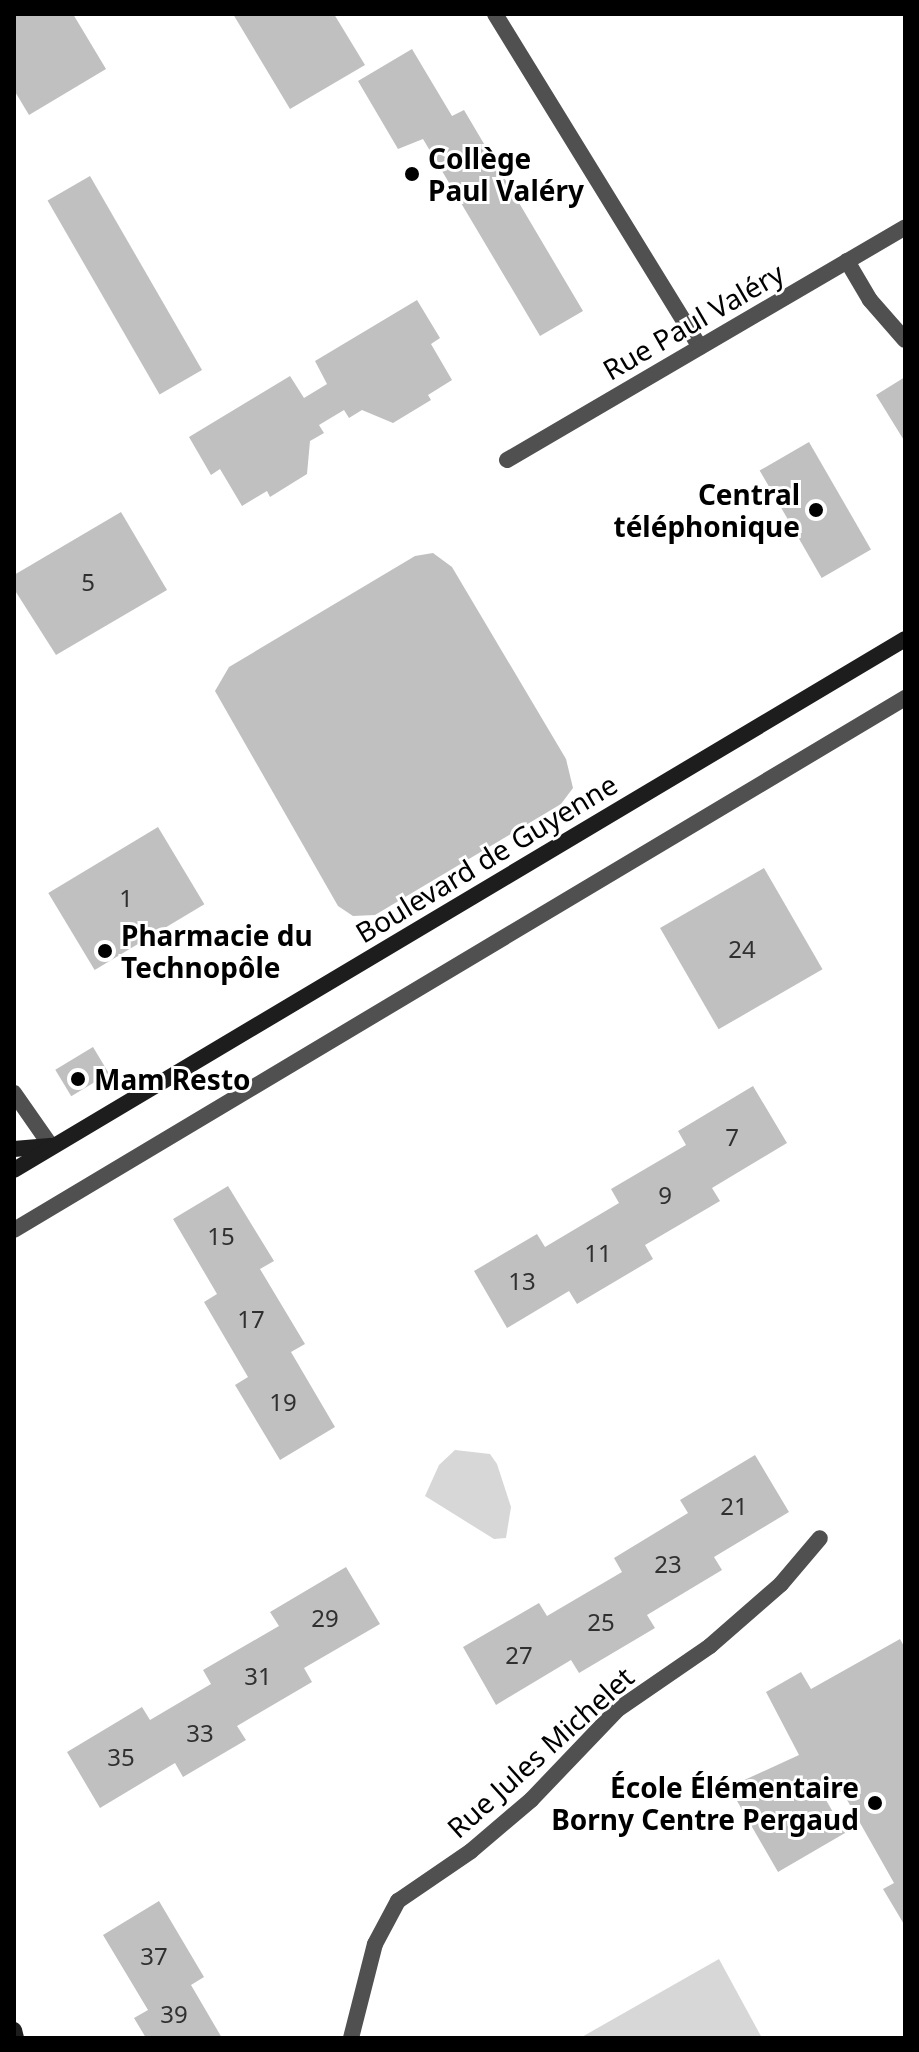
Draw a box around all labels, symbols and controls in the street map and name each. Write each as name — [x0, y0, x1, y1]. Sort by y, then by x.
place label: Collège Paul Valéry — [428, 141, 584, 207]
marker: Collège Paul Valéry — [403, 165, 421, 183]
street label: Rue Paul Valéry — [597, 256, 789, 386]
place label: Central téléphonique — [613, 477, 800, 543]
marker: Central téléphonique — [807, 501, 825, 519]
house number: 5 — [81, 568, 95, 596]
street label: Boulevard de Guyenne — [349, 767, 623, 949]
house number: 1 — [119, 884, 133, 912]
place label: Pharmacie du Technopôle — [121, 918, 313, 984]
house number: 24 — [728, 935, 756, 963]
marker: Pharmacie du Technopôle — [96, 942, 114, 960]
place label: Mam Resto — [94, 1062, 251, 1096]
marker: Mam Resto — [69, 1070, 87, 1088]
house number: 7 — [725, 1123, 739, 1151]
house number: 9 — [658, 1181, 672, 1209]
house number: 15 — [207, 1222, 235, 1250]
house number: 11 — [584, 1239, 612, 1267]
house number: 13 — [508, 1267, 536, 1295]
house number: 17 — [237, 1305, 265, 1333]
house number: 19 — [269, 1388, 297, 1416]
house number: 21 — [720, 1492, 748, 1520]
house number: 23 — [654, 1550, 682, 1578]
house number: 29 — [311, 1604, 339, 1632]
house number: 25 — [587, 1608, 615, 1636]
house number: 27 — [505, 1641, 533, 1669]
street label: Rue Jules Michelet — [440, 1660, 640, 1844]
house number: 31 — [244, 1662, 272, 1690]
house number: 33 — [186, 1719, 214, 1747]
house number: 35 — [107, 1743, 135, 1771]
place label: École Élémentaire Borny Centre Pergaud — [551, 1770, 859, 1836]
marker: École Élémentaire Borny Centre Pergaud — [866, 1794, 884, 1812]
house number: 37 — [140, 1942, 168, 1970]
house number: 39 — [160, 2000, 188, 2028]

